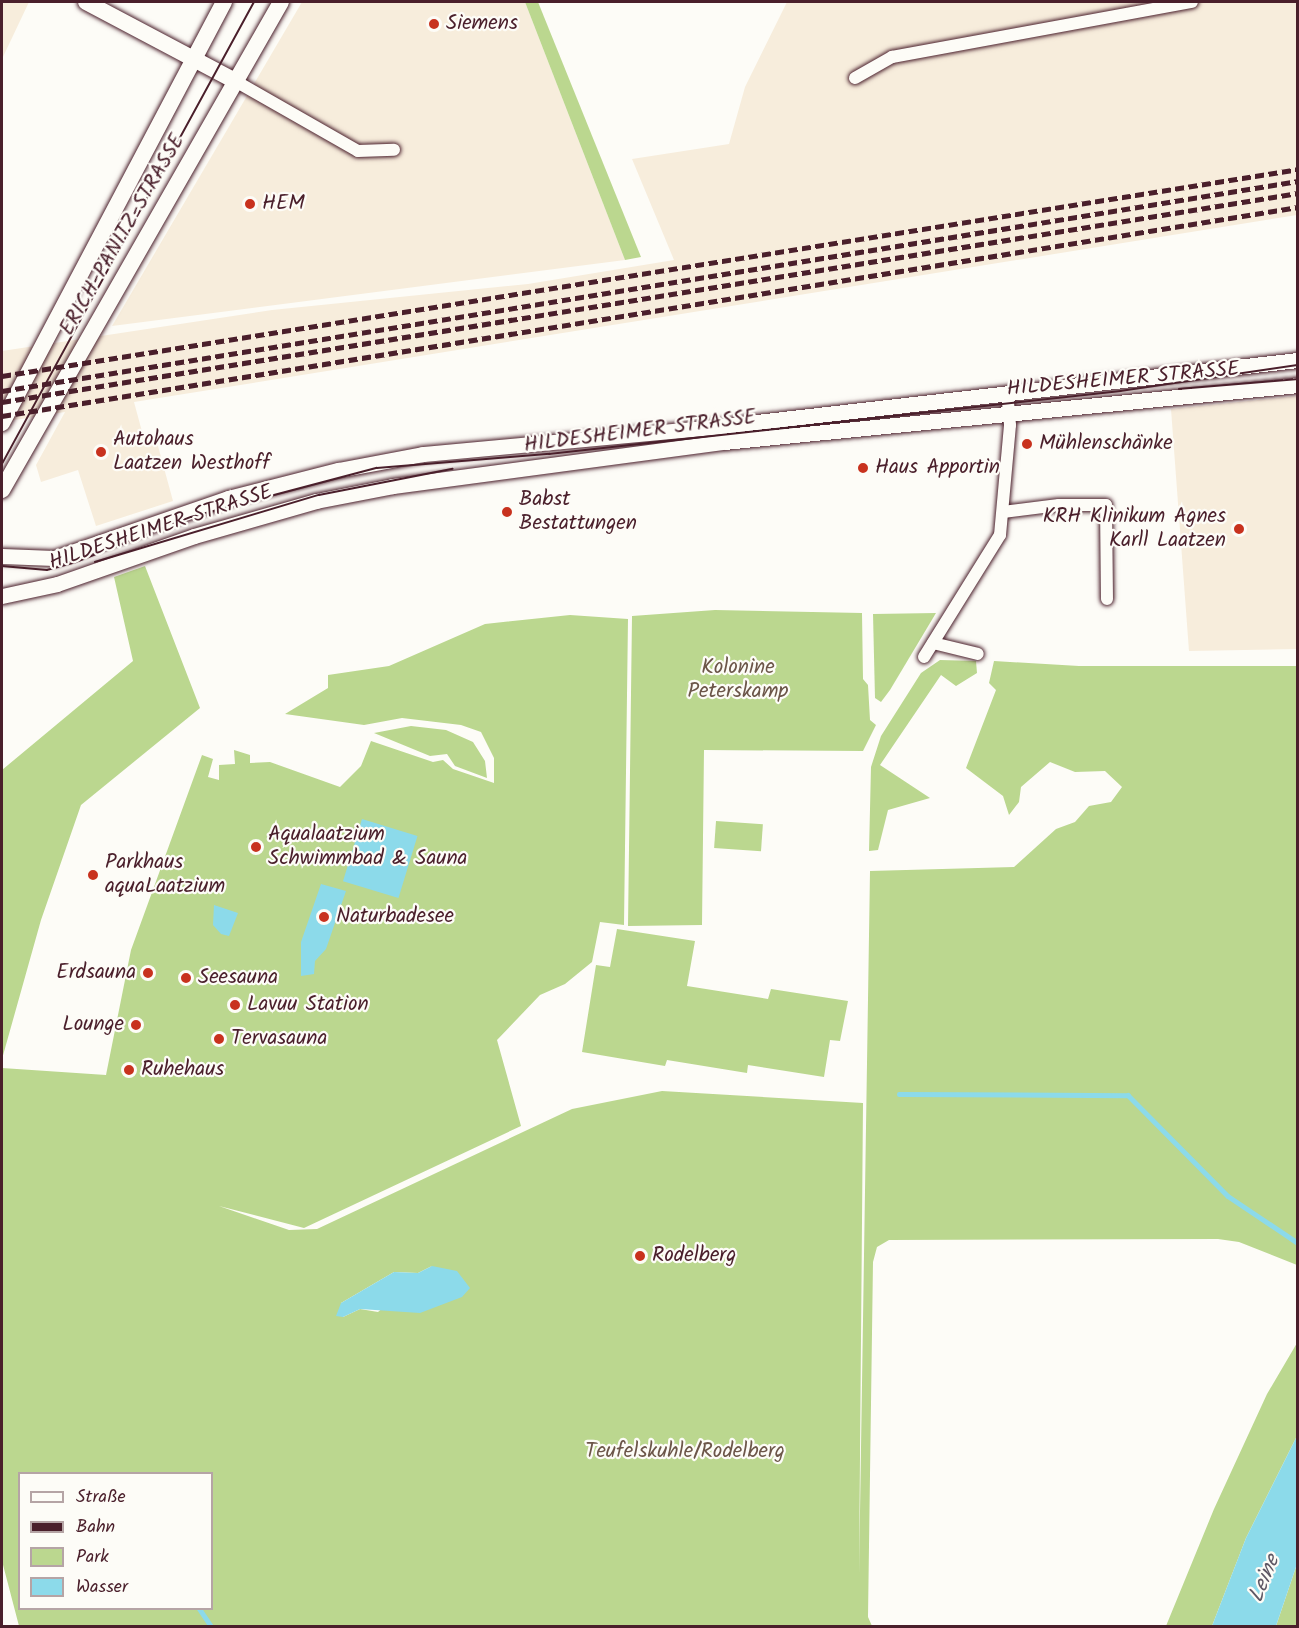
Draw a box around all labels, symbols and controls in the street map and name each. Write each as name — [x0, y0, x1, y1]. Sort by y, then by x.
place label: Siemens — [446, 11, 518, 37]
marker: Siemens — [427, 17, 441, 31]
street label: ERICH-PANITZ-STRASSE — [55, 130, 191, 340]
place label: HEM — [262, 191, 305, 217]
marker: HEM — [243, 197, 257, 211]
street label: HILDESHEIMER STRASSE — [1006, 357, 1240, 403]
street label: HILDESHEIMER STRASSE — [523, 405, 757, 459]
place label: Autohaus Laatzen Westhoff — [113, 427, 270, 477]
place label: Mühlenschänke — [1039, 431, 1173, 457]
marker: Mühlenschänke — [1020, 437, 1034, 451]
marker: Autohaus Laatzen Westhoff — [94, 445, 108, 459]
place label: Haus Apportin — [875, 455, 1000, 481]
marker: Haus Apportin — [856, 461, 870, 475]
street label: HILDESHEIMER STRASSE — [46, 480, 276, 576]
place label: Babst Bestattungen — [519, 487, 637, 537]
place label: KRH Klinikum Agnes Karll Laatzen — [1043, 504, 1226, 554]
marker: Babst Bestattungen — [500, 505, 514, 519]
marker: KRH Klinikum Agnes Karll Laatzen — [1230, 520, 1248, 538]
park label: Kolonine Peterskamp — [688, 655, 788, 705]
place label: Aqualaatzium Schwimmbad & Sauna — [268, 822, 467, 872]
marker: Aqualaatzium Schwimmbad & Sauna — [249, 840, 263, 854]
place label: Parkhaus aquaLaatzium — [105, 850, 225, 900]
marker: Parkhaus aquaLaatzium — [86, 868, 100, 882]
place label: Naturbadesee — [336, 904, 454, 930]
marker: Naturbadesee — [317, 910, 331, 924]
place label: Erdsauna — [56, 960, 136, 986]
place label: Seesauna — [198, 965, 278, 991]
marker: Erdsauna — [141, 966, 155, 980]
marker: Seesauna — [179, 971, 193, 985]
place label: Lavuu Station — [247, 992, 369, 1018]
marker: Lavuu Station — [228, 998, 242, 1012]
place label: Lounge — [62, 1012, 124, 1038]
marker: Lounge — [129, 1018, 143, 1032]
place label: Tervasauna — [231, 1026, 327, 1052]
marker: Tervasauna — [212, 1032, 226, 1046]
place label: Ruhehaus — [141, 1057, 224, 1083]
marker: Ruhehaus — [122, 1063, 136, 1077]
place label: Rodelberg — [652, 1243, 736, 1269]
marker: Rodelberg — [633, 1249, 647, 1263]
park label: Teufelskuhle/Rodelberg — [585, 1439, 785, 1465]
legend — [18, 1472, 213, 1610]
text: Straße — [76, 1483, 126, 1512]
text: Bahn — [76, 1513, 115, 1542]
text: Park — [76, 1543, 109, 1572]
water label: Leine — [1244, 1551, 1286, 1607]
text: Wasser — [76, 1573, 128, 1602]

